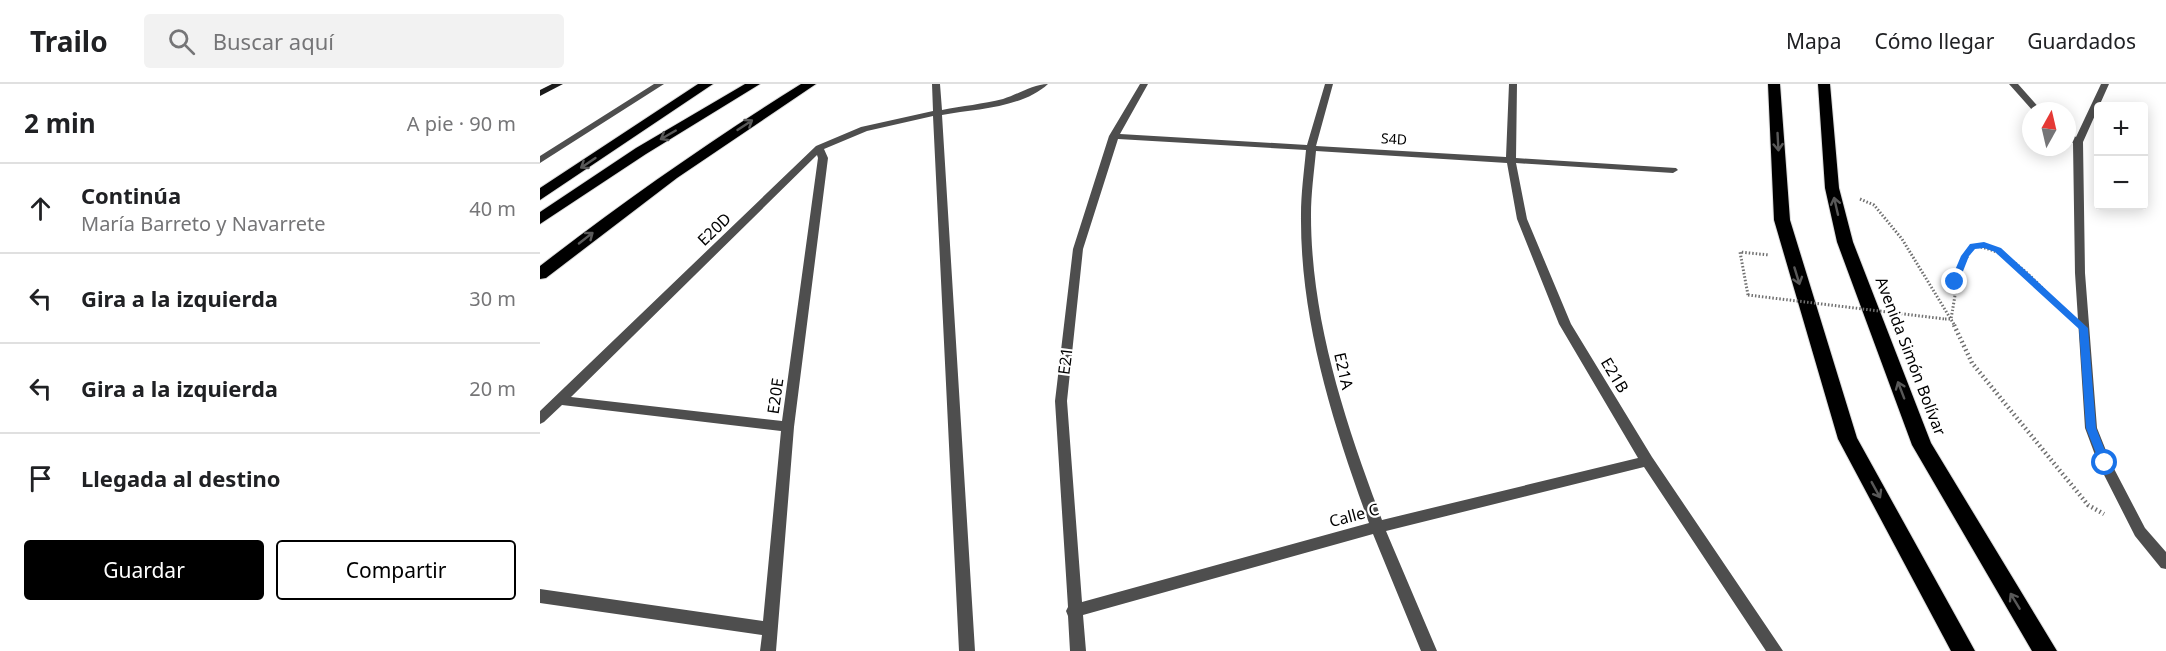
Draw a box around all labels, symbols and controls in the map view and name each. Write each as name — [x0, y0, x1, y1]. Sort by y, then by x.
search box — [144, 14, 564, 68]
text: Trailo — [30, 22, 108, 60]
icon: search — [165, 25, 198, 58]
text: Buscar aquí — [213, 26, 334, 56]
text: Mapa — [1786, 27, 1841, 55]
text: Cómo llegar — [1874, 27, 1994, 55]
text: Guardados — [2027, 27, 2136, 55]
north arrow — [2022, 102, 2076, 156]
map controls — [2094, 102, 2148, 210]
button: + — [2094, 102, 2148, 156]
text: 2 min — [24, 105, 96, 141]
text: A pie · 90 m — [407, 110, 516, 137]
one-way arrow — [736, 118, 753, 131]
street label: S4D — [1381, 128, 1407, 149]
one-way arrow — [660, 129, 677, 141]
one-way arrow — [1772, 132, 1783, 152]
button: − — [2094, 156, 2148, 210]
one-way arrow — [581, 157, 597, 169]
text: Continúa — [81, 180, 181, 210]
icon: ahead — [24, 192, 57, 225]
text: 40 m — [469, 195, 516, 222]
one-way arrow — [1830, 197, 1842, 216]
street label: E20D — [692, 208, 736, 250]
text: María Barreto y Navarrete — [81, 210, 325, 237]
one-way arrow — [578, 232, 594, 245]
one-way arrow — [1792, 267, 1803, 286]
route end — [1941, 268, 1967, 294]
street label: Avenida Simón Bolívar — [1871, 274, 1952, 439]
icon: left — [24, 282, 57, 315]
text: Gira a la izquierda — [81, 283, 278, 313]
text: 30 m — [469, 285, 516, 312]
street label: E21 — [1052, 346, 1078, 376]
street label: E21A — [1329, 350, 1359, 392]
street label: E21B — [1596, 353, 1634, 397]
icon: left — [24, 372, 57, 405]
text: Gira a la izquierda — [81, 373, 278, 403]
text: 20 m — [469, 375, 516, 402]
street label: E20E — [762, 377, 788, 415]
one-way arrow — [1895, 381, 1906, 400]
route start — [2091, 449, 2117, 475]
icon: arrive — [24, 462, 57, 495]
text: Llegada al destino — [81, 463, 281, 493]
one-way arrow — [1871, 481, 1882, 499]
street label: Calle C — [1327, 498, 1381, 532]
button: Guardar — [24, 540, 264, 600]
button: Compartir — [276, 540, 516, 600]
one-way arrow — [2009, 593, 2021, 610]

